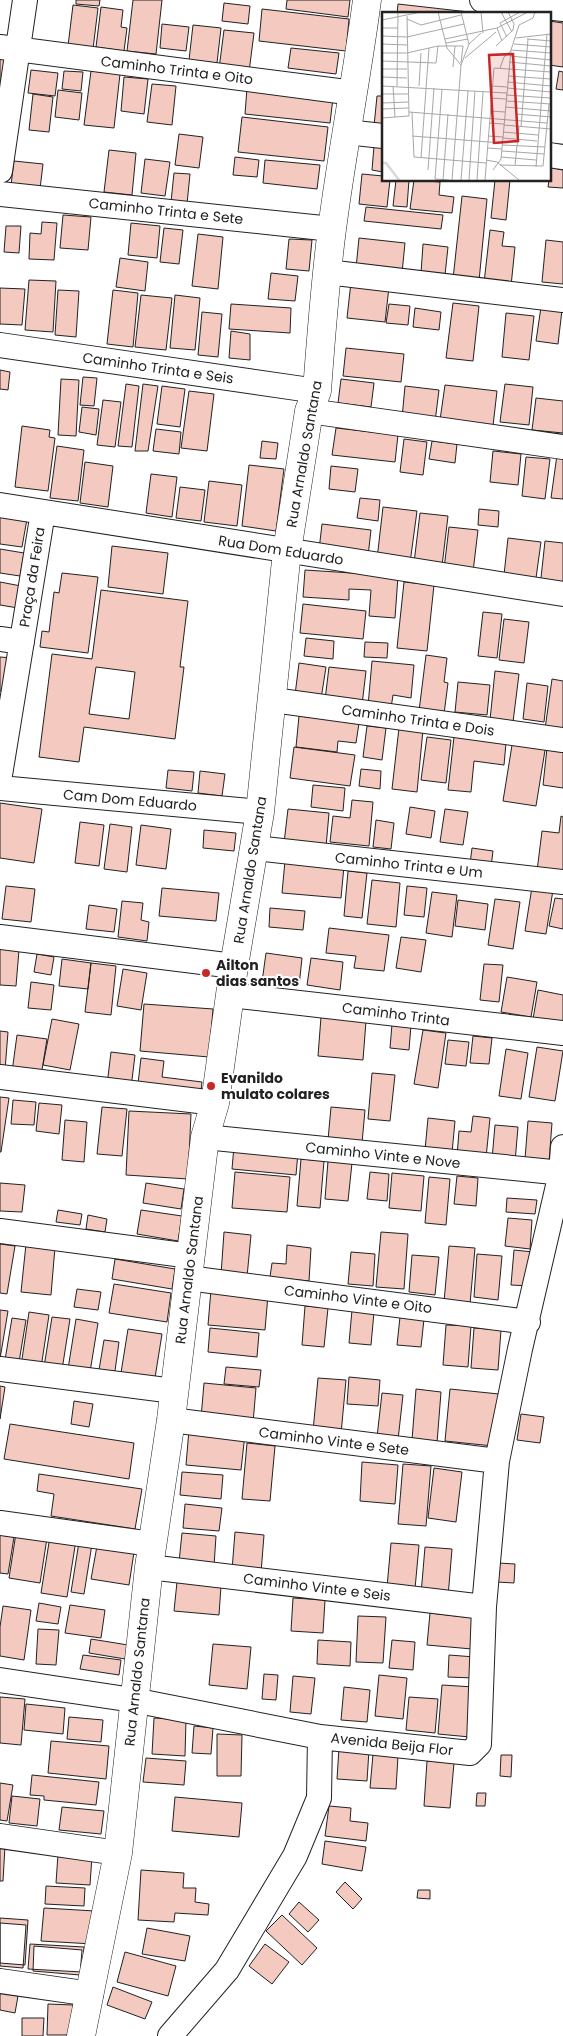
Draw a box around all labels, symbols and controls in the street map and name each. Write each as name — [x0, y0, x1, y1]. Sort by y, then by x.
inset map — [382, 12, 550, 181]
street label: Caminho Trinta e Oito — [100, 51, 254, 89]
street label: Caminho Trinta e Sete — [88, 193, 245, 229]
street label: Caminho Trinta e Seis — [81, 347, 235, 389]
street label: Rua Arnaldo Santana — [281, 379, 327, 529]
street label: Praça da Feira — [14, 526, 50, 628]
street label: Rua Dom Eduardo — [217, 530, 345, 570]
street label: Caminho Trinta e Dois — [340, 699, 496, 741]
street label: Cam Dom Eduardo — [62, 784, 198, 816]
street label: Rua Arnaldo Santana — [228, 795, 272, 945]
street label: Caminho Trinta e Um — [334, 847, 484, 883]
place label: Ailton dias santos — [216, 955, 299, 991]
marker: Ailton dias santos — [200, 967, 212, 979]
street label: Caminho Trinta — [341, 997, 451, 1031]
place label: Evanildo mulato colares — [221, 1068, 330, 1104]
marker: Evanildo mulato colares — [205, 1080, 217, 1092]
street label: Caminho Vinte e Nove — [304, 1137, 462, 1173]
street label: Rua Arnaldo Santana — [170, 1195, 208, 1345]
street label: Caminho Vinte e Oito — [283, 1280, 433, 1318]
street label: Caminho Vinte e Sete — [258, 1422, 411, 1460]
street label: Caminho Vinte e Seis — [242, 1568, 392, 1606]
street label: Rua Arnaldo Santana — [119, 1597, 155, 1747]
street label: Avenida Beija Flor — [330, 1728, 454, 1760]

